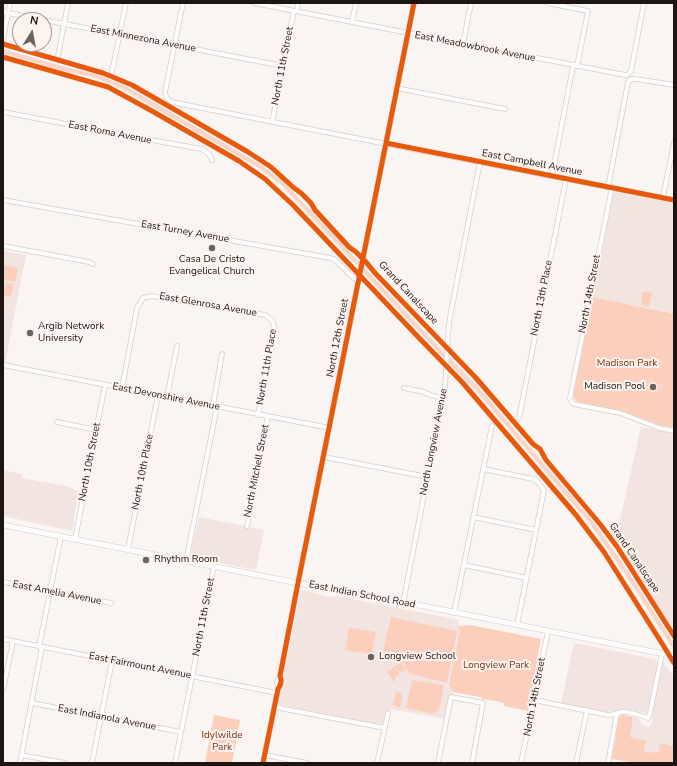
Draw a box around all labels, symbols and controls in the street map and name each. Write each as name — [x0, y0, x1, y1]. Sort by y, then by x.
north arrow — [12, 12, 52, 52]
text: N — [29, 13, 40, 29]
street label: East Minnezona Avenue — [89, 23, 197, 55]
street label: North 11th Street — [270, 26, 296, 106]
street label: East Meadowbrook Avenue — [414, 29, 536, 65]
street label: East Roma Avenue — [67, 119, 153, 147]
street label: East Campbell Avenue — [481, 147, 583, 179]
street label: East Turney Avenue — [140, 218, 230, 246]
marker: Casa De Cristo Evangelical Church — [207, 243, 217, 253]
place label: Casa De Cristo Evangelical Church — [169, 254, 255, 278]
street label: North 14th Street — [577, 254, 603, 334]
street label: Grand Canalscape — [376, 259, 440, 327]
street label: North 13th Place — [529, 259, 555, 337]
street label: East Glenrosa Avenue — [158, 291, 258, 319]
street label: North 12th Street — [325, 298, 351, 378]
place label: Argib Network University — [38, 321, 104, 344]
marker: Argib Network University — [25, 328, 35, 338]
street label: North 11th Place — [254, 328, 280, 406]
park label: Madison Park — [597, 358, 657, 370]
street label: East Devonshire Avenue — [111, 381, 221, 413]
place label: Madison Pool — [584, 381, 645, 393]
marker: Madison Pool — [648, 382, 658, 392]
street label: North Longview Avenue — [418, 387, 450, 497]
street label: North 10th Street — [77, 422, 103, 502]
street label: North Mitchell Street — [242, 424, 272, 518]
street label: North 10th Place — [130, 433, 156, 511]
street label: Grand Canalscape — [606, 521, 662, 595]
place label: Rhythm Room — [154, 554, 218, 566]
marker: Rhythm Room — [141, 555, 151, 565]
street label: North 11th Street — [191, 577, 217, 657]
street label: East Amelia Avenue — [12, 579, 102, 607]
street label: East Indian School Road — [308, 579, 416, 611]
street label: East Fairmount Avenue — [88, 650, 192, 682]
place label: Longview School — [379, 651, 456, 663]
marker: Longview School — [366, 652, 376, 662]
street label: North 14th Street — [522, 657, 548, 737]
park label: Longview Park — [463, 660, 529, 672]
street label: East Indianola Avenue — [57, 703, 157, 733]
park label: Idylwilde Park — [201, 730, 243, 754]

